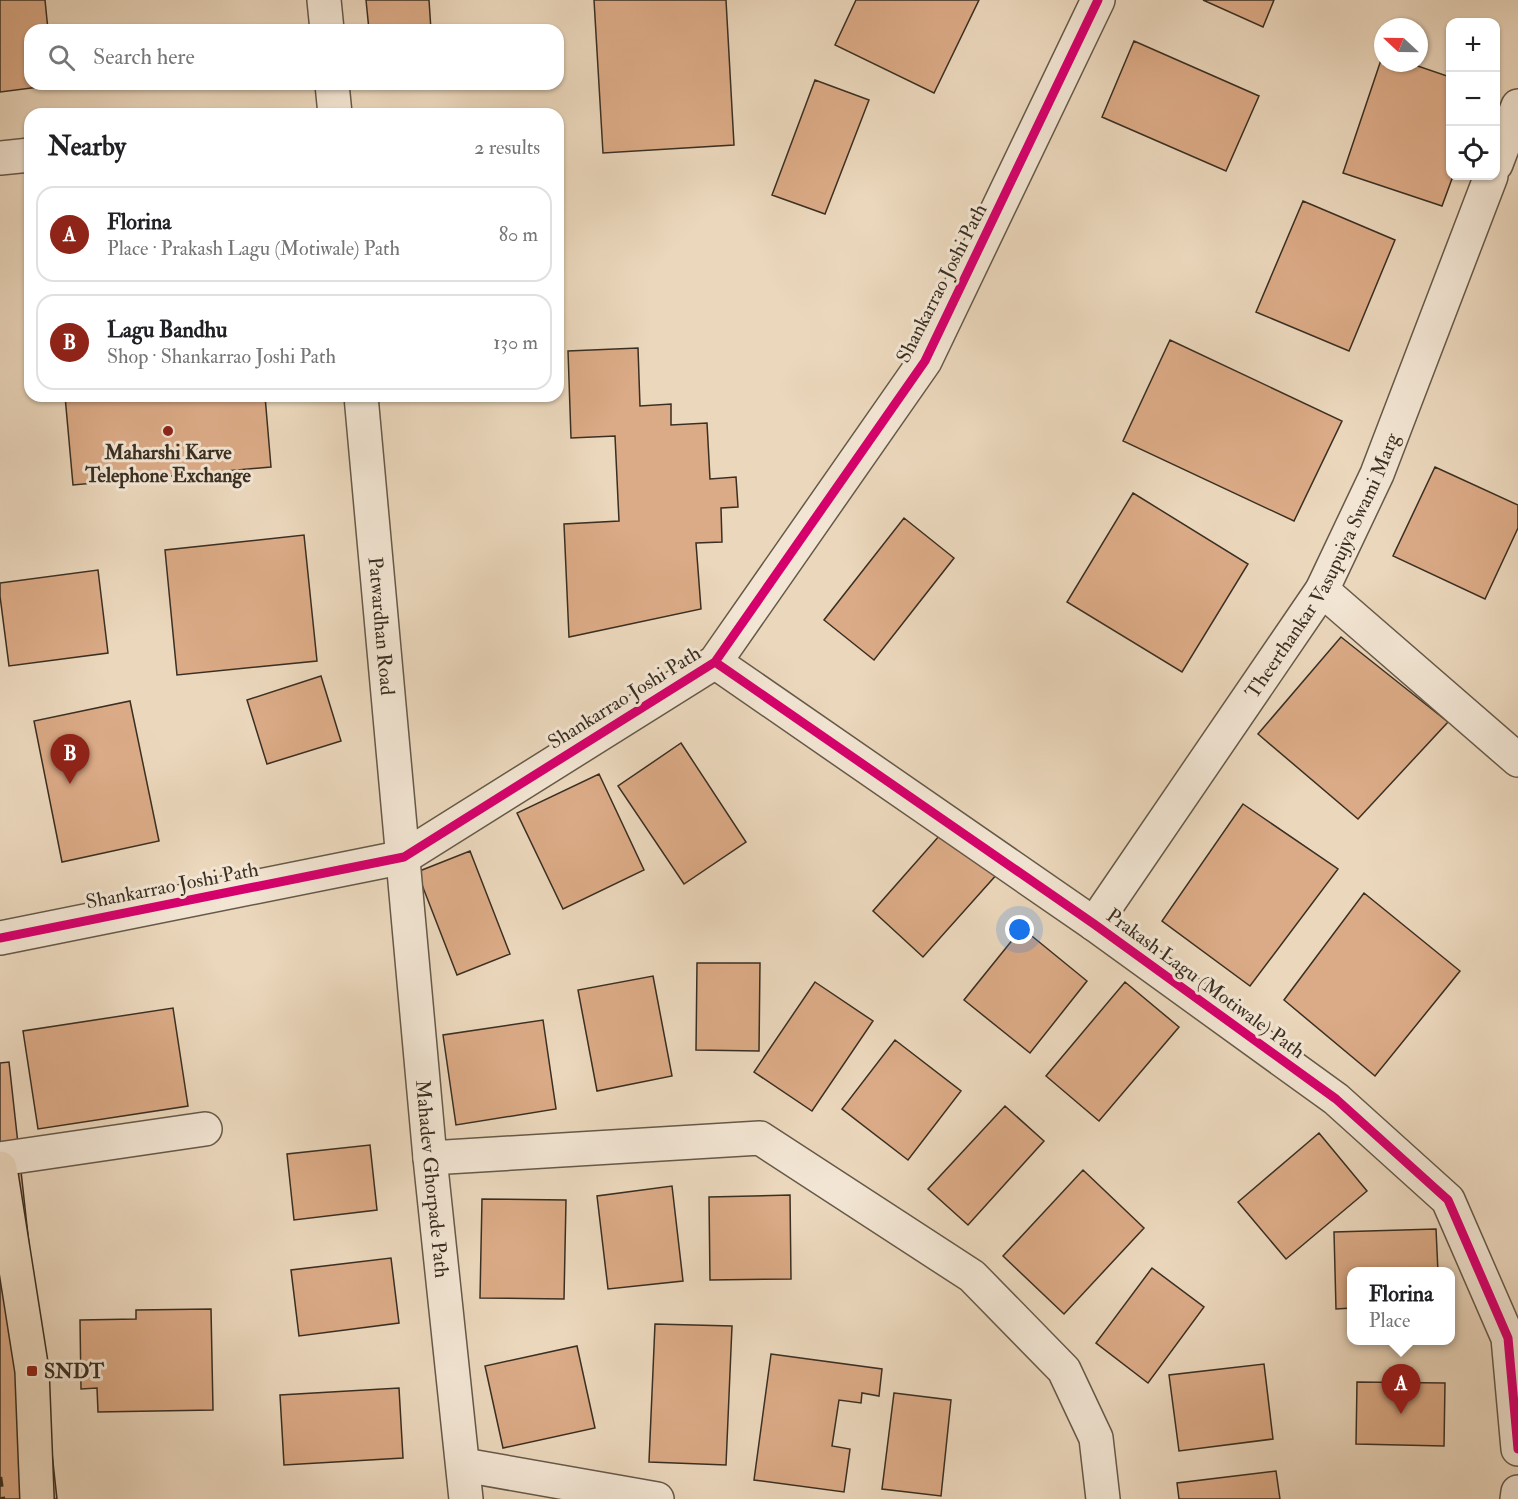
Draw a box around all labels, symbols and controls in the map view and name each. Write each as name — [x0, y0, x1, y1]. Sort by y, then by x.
north arrow — [1374, 18, 1428, 72]
map controls — [1446, 18, 1500, 180]
button: + — [1446, 18, 1500, 72]
search box — [24, 24, 564, 90]
icon: search — [45, 41, 78, 74]
text: Search here — [93, 43, 195, 71]
button: − — [1446, 72, 1500, 126]
button: locate — [1446, 126, 1500, 180]
text: Nearby — [48, 131, 126, 163]
text: 2 results — [474, 135, 540, 160]
street label: Shankarrao Joshi Path — [891, 199, 993, 367]
text: Florina — [107, 208, 171, 236]
text: A — [63, 222, 76, 247]
text: 80 m — [499, 222, 538, 247]
text: Place · Prakash Lagu (Motiwale) Path — [107, 236, 400, 261]
text: Lagu Bandhu — [107, 316, 227, 344]
text: B — [63, 330, 76, 355]
text: 130 m — [493, 330, 538, 355]
text: Shop · Shankarrao Joshi Path — [107, 344, 336, 369]
marker: Maharshi Karve Telephone Exchange — [161, 424, 175, 438]
street label: Theerthankar Vasupujya Swami Marg — [1240, 428, 1405, 703]
place label: Maharshi Karve Telephone Exchange — [84, 440, 251, 489]
street label: Patwardhan Road — [363, 556, 400, 696]
street label: Shankarrao Joshi Path — [543, 640, 706, 754]
pin: B — [50, 734, 90, 784]
street label: Shankarrao Joshi Path — [84, 856, 261, 914]
street label: Prakash Lagu (Motiwale) Path — [1102, 903, 1310, 1064]
your location — [1005, 915, 1034, 944]
street label: Mahadev Ghorpade Path — [410, 1079, 455, 1280]
popup — [1347, 1267, 1455, 1345]
text: Florina — [1369, 1280, 1433, 1308]
text: Place — [1369, 1308, 1410, 1333]
place label: SNDT — [44, 1359, 104, 1384]
marker: SNDT — [25, 1364, 39, 1378]
pin: A — [1382, 1364, 1420, 1414]

